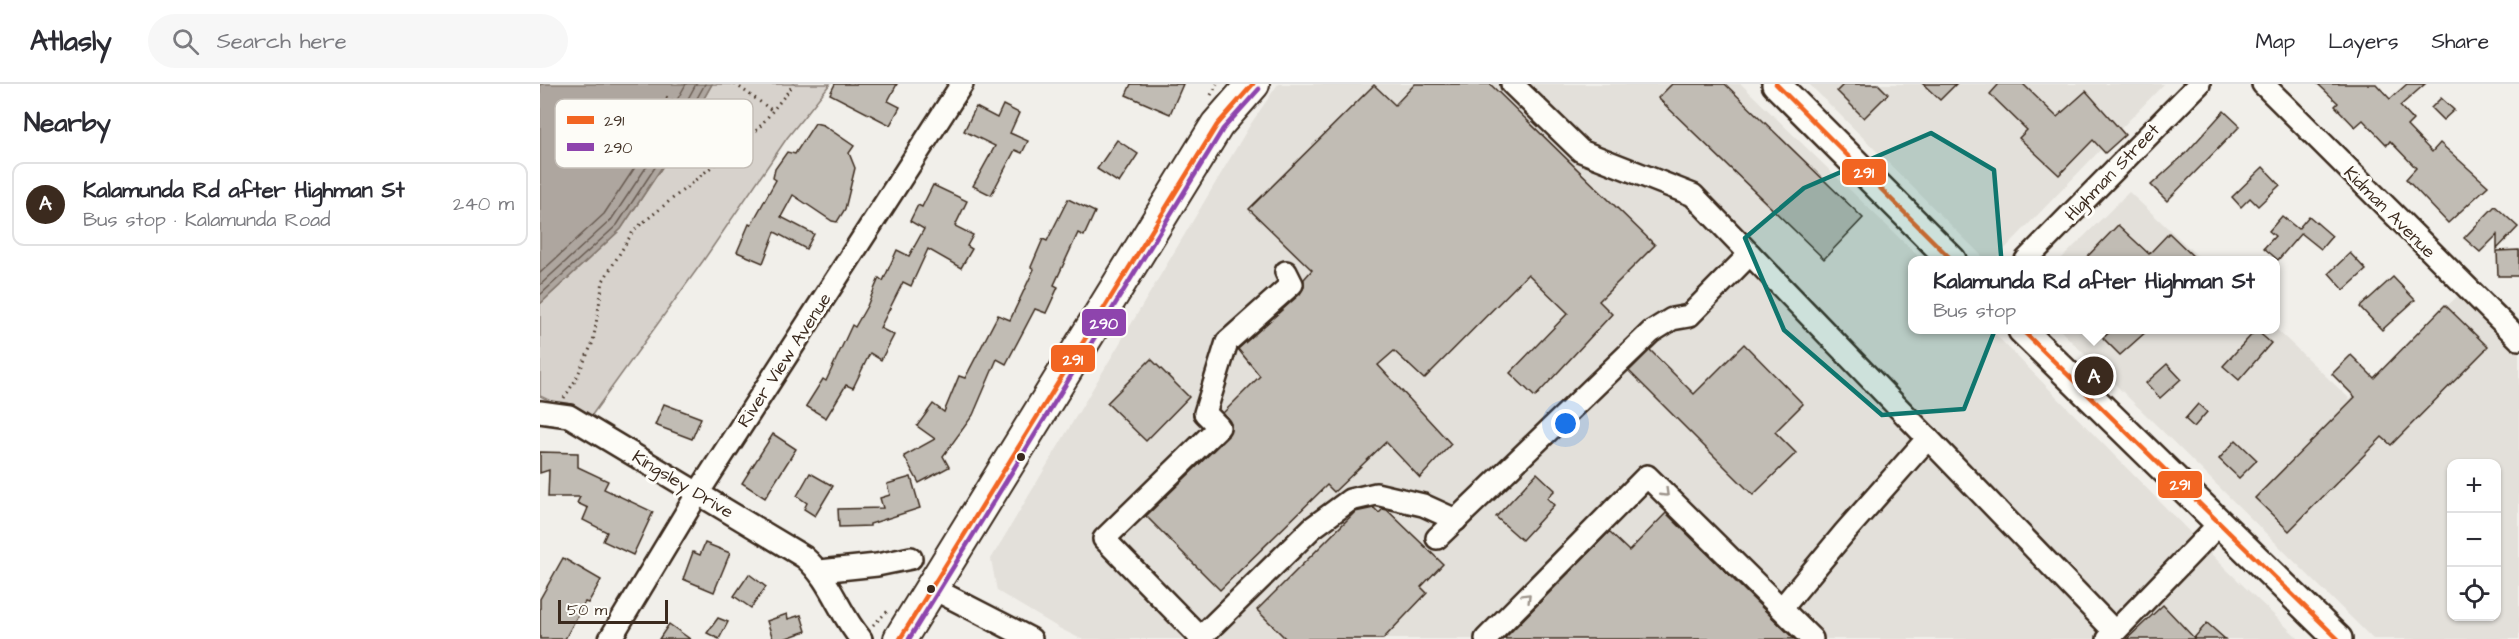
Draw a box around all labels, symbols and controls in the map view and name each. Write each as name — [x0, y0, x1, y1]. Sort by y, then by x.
search box — [148, 14, 568, 68]
text: Atlasly — [30, 22, 112, 61]
icon: search — [169, 25, 202, 58]
text: Search here — [217, 26, 347, 57]
text: Map — [2255, 27, 2295, 56]
text: Layers — [2328, 27, 2398, 56]
text: Share — [2431, 27, 2489, 56]
legend — [555, 99, 753, 168]
text: Nearby — [24, 105, 111, 141]
text: 291 — [604, 110, 624, 132]
street label: Highman Street — [2059, 118, 2167, 227]
text: 290 — [604, 137, 632, 159]
line badge: 291 — [1841, 158, 1887, 186]
street label: Kidman Avenue — [2338, 161, 2441, 264]
text: 291 — [1853, 162, 1875, 184]
text: Kalamunda Rd after Highman St — [83, 175, 405, 206]
text: A — [39, 190, 52, 218]
text: 240 m — [453, 190, 514, 218]
text: Bus stop · Kalamunda Road — [83, 206, 330, 234]
popup — [1908, 256, 2280, 334]
text: Kalamunda Rd after Highman St — [1933, 266, 2255, 297]
street label: River View Avenue — [732, 288, 837, 432]
text: Bus stop — [1933, 297, 2016, 325]
line badge: 290 — [1081, 308, 1127, 337]
text: 290 — [1089, 313, 1118, 335]
line badge: 291 — [1050, 344, 1096, 373]
text: 291 — [1062, 349, 1084, 371]
pin: A — [2074, 354, 2114, 398]
your location — [1551, 409, 1580, 438]
street label: Kingsley Drive — [627, 444, 738, 525]
unlabelled marker — [1015, 451, 1027, 463]
map controls — [2447, 459, 2501, 621]
button: + — [2447, 459, 2501, 513]
line badge: 291 — [2157, 470, 2203, 499]
text: 291 — [2169, 474, 2191, 496]
one-way arrow — [1657, 486, 1668, 497]
button: − — [2447, 513, 2501, 567]
button: locate — [2447, 567, 2501, 621]
unlabelled marker — [925, 583, 937, 595]
one-way arrow — [1520, 594, 1531, 605]
scale bar — [558, 597, 668, 624]
text: 50 m — [567, 599, 607, 621]

